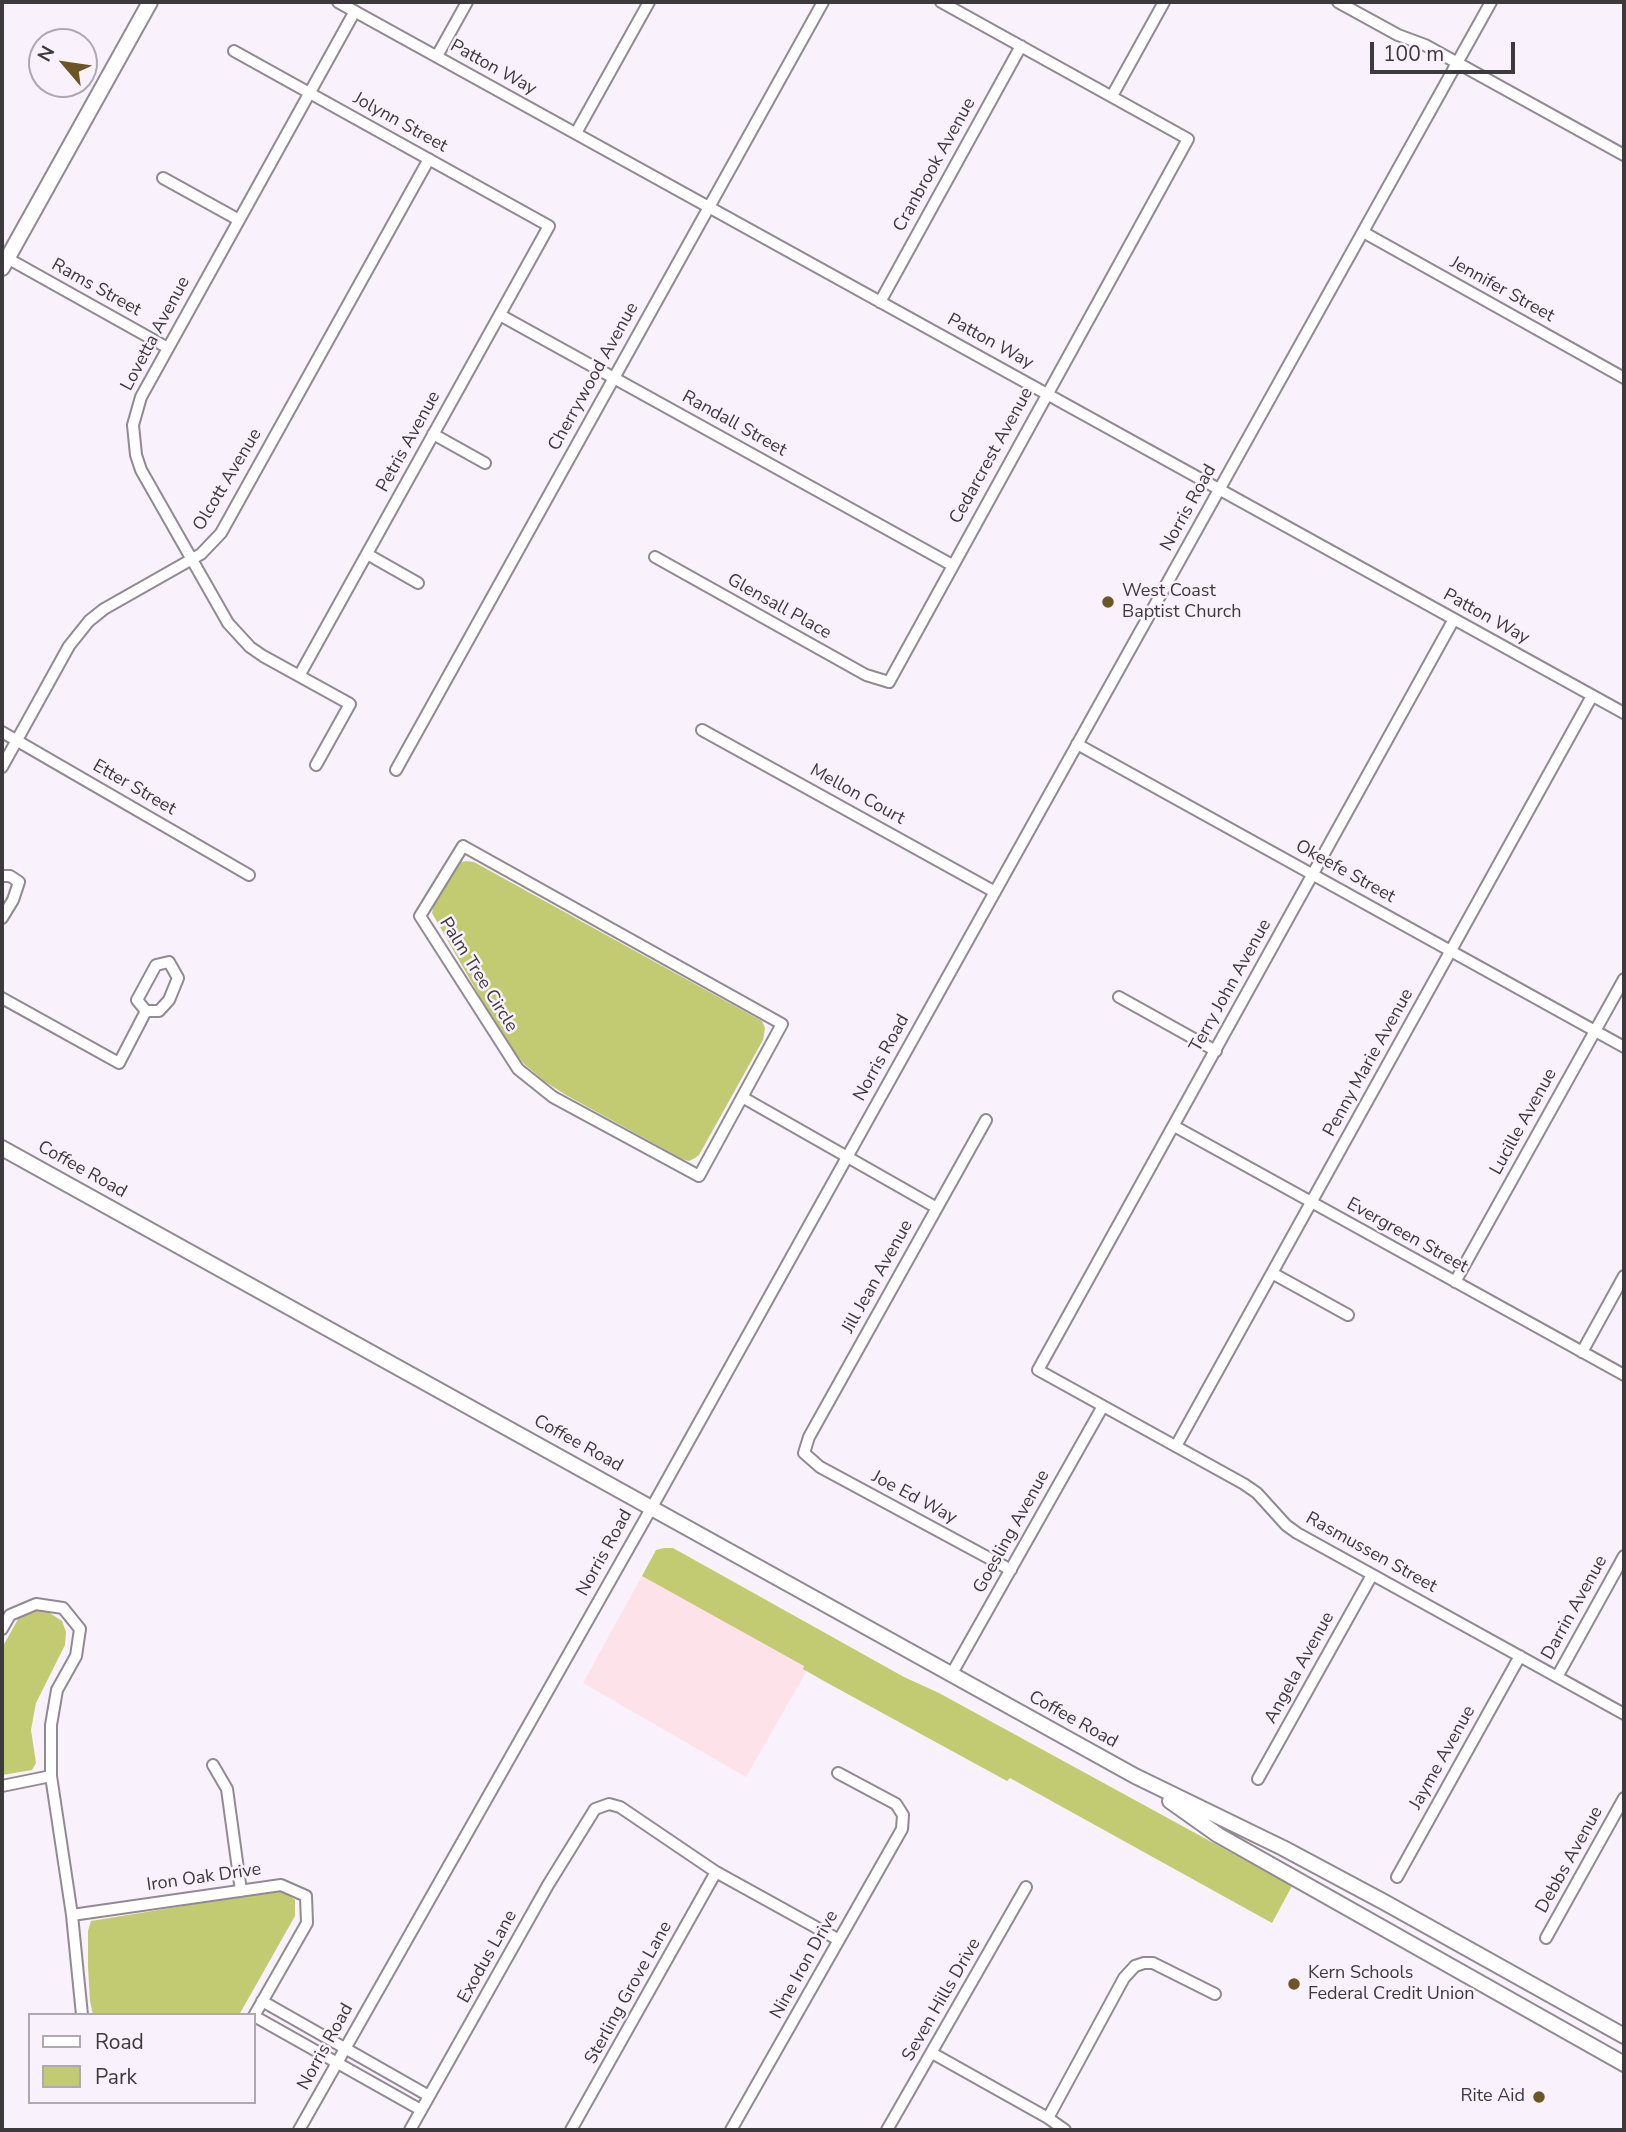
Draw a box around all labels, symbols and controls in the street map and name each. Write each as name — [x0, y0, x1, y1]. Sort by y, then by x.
north arrow — [28, 28, 98, 98]
scale bar — [1374, 28, 1519, 72]
street label: Patton Way — [446, 35, 540, 101]
text: 100 m — [1383, 40, 1444, 68]
text: N — [32, 41, 61, 66]
street label: Jolynn Street — [349, 88, 451, 158]
street label: Cranbrook Avenue — [889, 94, 981, 236]
street label: Jennifer Street — [1446, 253, 1558, 327]
street label: Rams Street — [47, 254, 145, 322]
street label: Lovetta Avenue — [117, 273, 195, 395]
street label: Cherrywood Avenue — [544, 299, 644, 455]
street label: Patton Way — [943, 309, 1037, 375]
street label: Cedarcrest Avenue — [946, 384, 1038, 528]
street label: Randall Street — [678, 386, 790, 462]
street label: Petris Avenue — [372, 388, 446, 496]
street label: Olcott Avenue — [189, 425, 267, 535]
street label: Norris Road — [1156, 461, 1222, 555]
street label: Glensall Place — [723, 570, 835, 644]
place label: West Coast Baptist Church — [1122, 581, 1241, 624]
street label: Patton Way — [1439, 584, 1533, 650]
marker: West Coast Baptist Church — [1100, 594, 1116, 610]
street label: Etter Street — [89, 756, 179, 820]
street label: Mellon Court — [806, 760, 908, 830]
street label: Okeefe Street — [1291, 836, 1399, 908]
street label: Palm Tree Circle — [434, 914, 522, 1036]
street label: Terry John Avenue — [1186, 916, 1276, 1056]
street label: Penny Marie Avenue — [1319, 985, 1419, 1141]
street label: Norris Road — [849, 1011, 915, 1105]
street label: Lucille Avenue — [1486, 1065, 1562, 1179]
street label: Coffee Road — [34, 1137, 130, 1203]
street label: Evergreen Street — [1343, 1194, 1471, 1278]
street label: Jill Jean Avenue — [838, 1217, 918, 1337]
street label: Coffee Road — [530, 1411, 626, 1477]
street label: Joe Ed Way — [868, 1467, 960, 1529]
street label: Goesling Avenue — [969, 1467, 1055, 1597]
street label: Norris Road — [572, 1506, 638, 1600]
street label: Rasmussen Street — [1302, 1508, 1440, 1598]
street label: Darrin Avenue — [1537, 1552, 1613, 1664]
street label: Angela Avenue — [1260, 1608, 1340, 1728]
street label: Coffee Road — [1025, 1687, 1121, 1753]
street label: Jayme Avenue — [1406, 1702, 1480, 1814]
street label: Debbs Avenue — [1532, 1803, 1608, 1917]
street label: Iron Oak Drive — [145, 1859, 263, 1897]
street label: Exodus Lane — [454, 1907, 522, 2007]
street label: Nine Iron Drive — [766, 1907, 844, 2023]
street label: Sterling Grove Lane — [581, 1918, 677, 2068]
street label: Seven Hills Drive — [898, 1935, 986, 2065]
place label: Kern Schools Federal Credit Union — [1308, 1963, 1474, 2006]
marker: Kern Schools Federal Credit Union — [1286, 1976, 1302, 1992]
street label: Norris Road — [293, 2000, 359, 2094]
legend — [28, 2013, 256, 2104]
text: Road — [95, 2028, 144, 2056]
text: Park — [95, 2063, 137, 2091]
place label: Rite Aid — [1461, 2086, 1525, 2108]
marker: Rite Aid — [1531, 2089, 1547, 2105]

